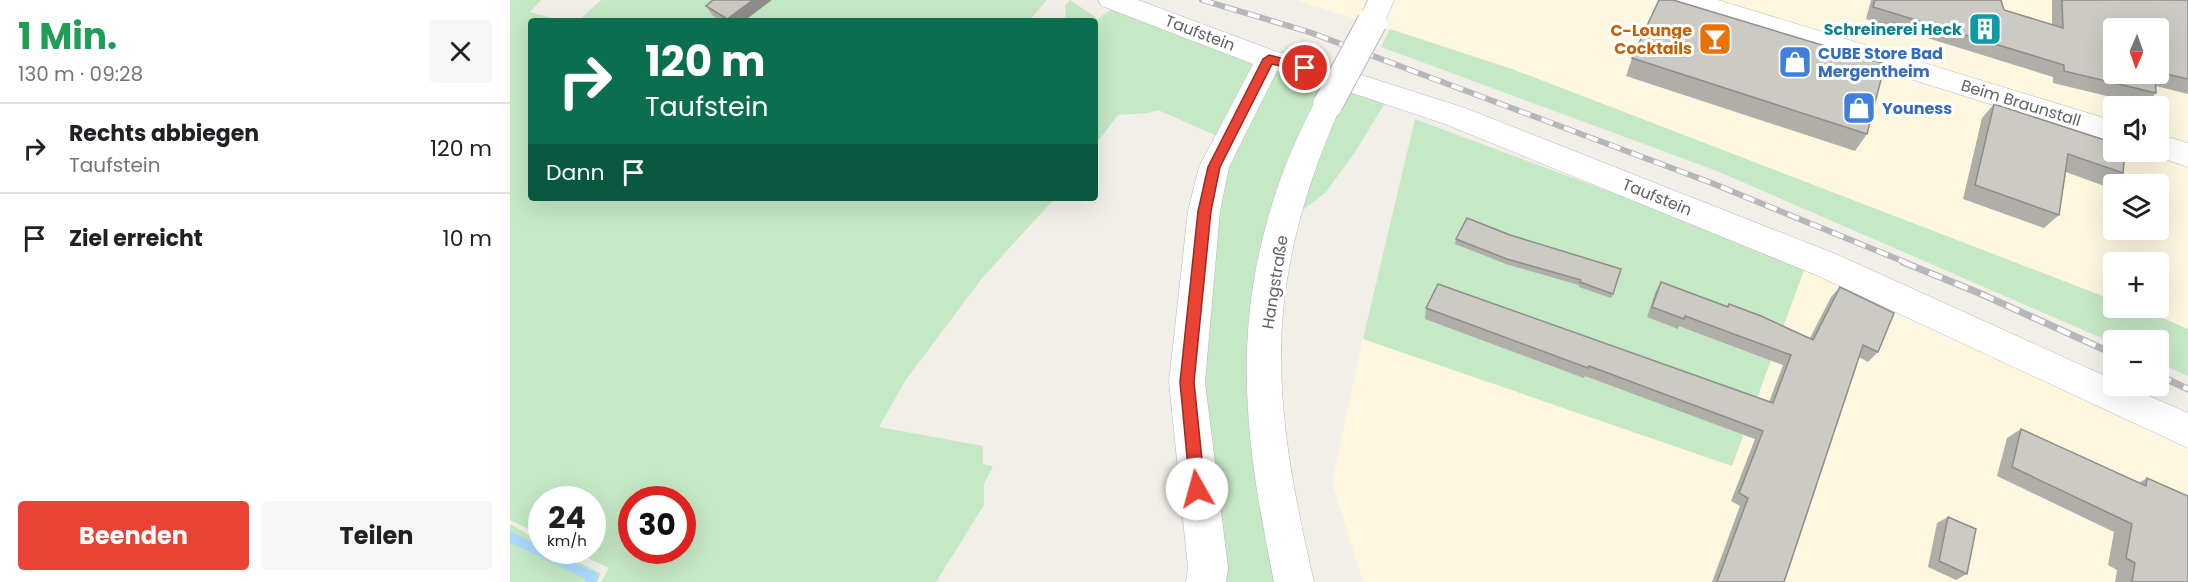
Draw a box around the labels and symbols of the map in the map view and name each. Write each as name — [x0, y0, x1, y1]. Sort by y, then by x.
street label: Taufstein — [1162, 9, 1238, 57]
building icon: Schreinerei Heck — [1967, 11, 2003, 47]
place label: Schreinerei Heck — [1824, 18, 1962, 41]
north arrow — [2103, 18, 2169, 84]
place label: C-Lounge Cocktails — [1610, 19, 1692, 60]
bar icon: C-Lounge Cocktails — [1697, 21, 1733, 57]
pin — [1279, 42, 1330, 93]
place label: CUBE Store Bad Mergentheim — [1818, 42, 1943, 83]
shop icon: CUBE Store Bad Mergentheim — [1777, 44, 1813, 80]
street label: Beim Braunstall — [1958, 74, 2084, 132]
shop icon: Youness — [1841, 90, 1877, 126]
place label: Youness — [1882, 97, 1952, 120]
street label: Taufstein — [1619, 173, 1695, 221]
street label: Hangstraße — [1256, 233, 1294, 331]
position arrow — [1165, 457, 1229, 521]
speed limit sign: 30 — [618, 486, 696, 564]

